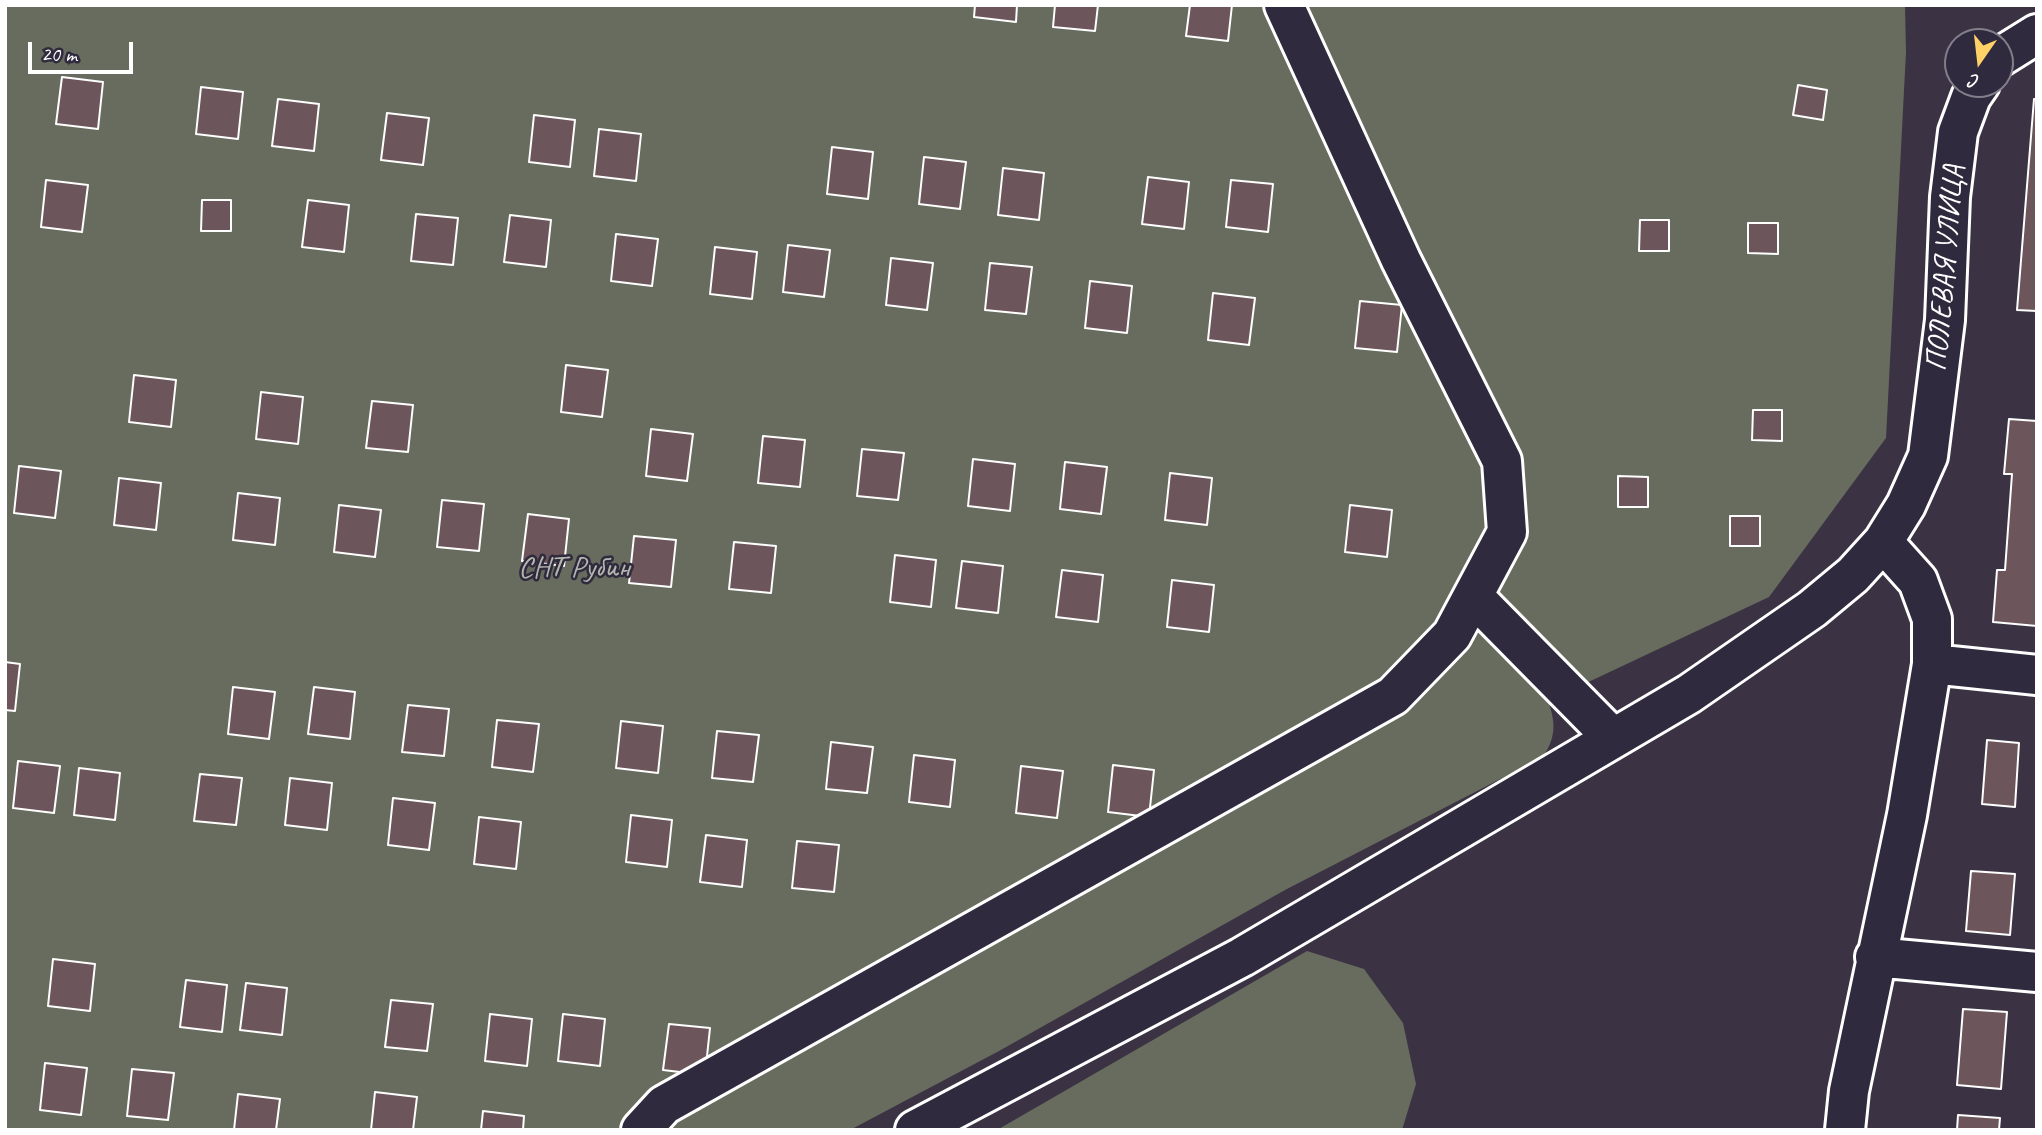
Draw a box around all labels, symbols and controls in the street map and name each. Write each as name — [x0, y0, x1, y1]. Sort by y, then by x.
scale bar — [32, 28, 136, 72]
north arrow — [1944, 28, 2014, 98]
text: 20 m — [41, 41, 77, 67]
text: С — [1967, 69, 1982, 94]
street label: ПОЛЕВАЯ УЛИЦА — [1919, 163, 1973, 373]
park label: СНТ Рубин — [518, 550, 630, 586]

